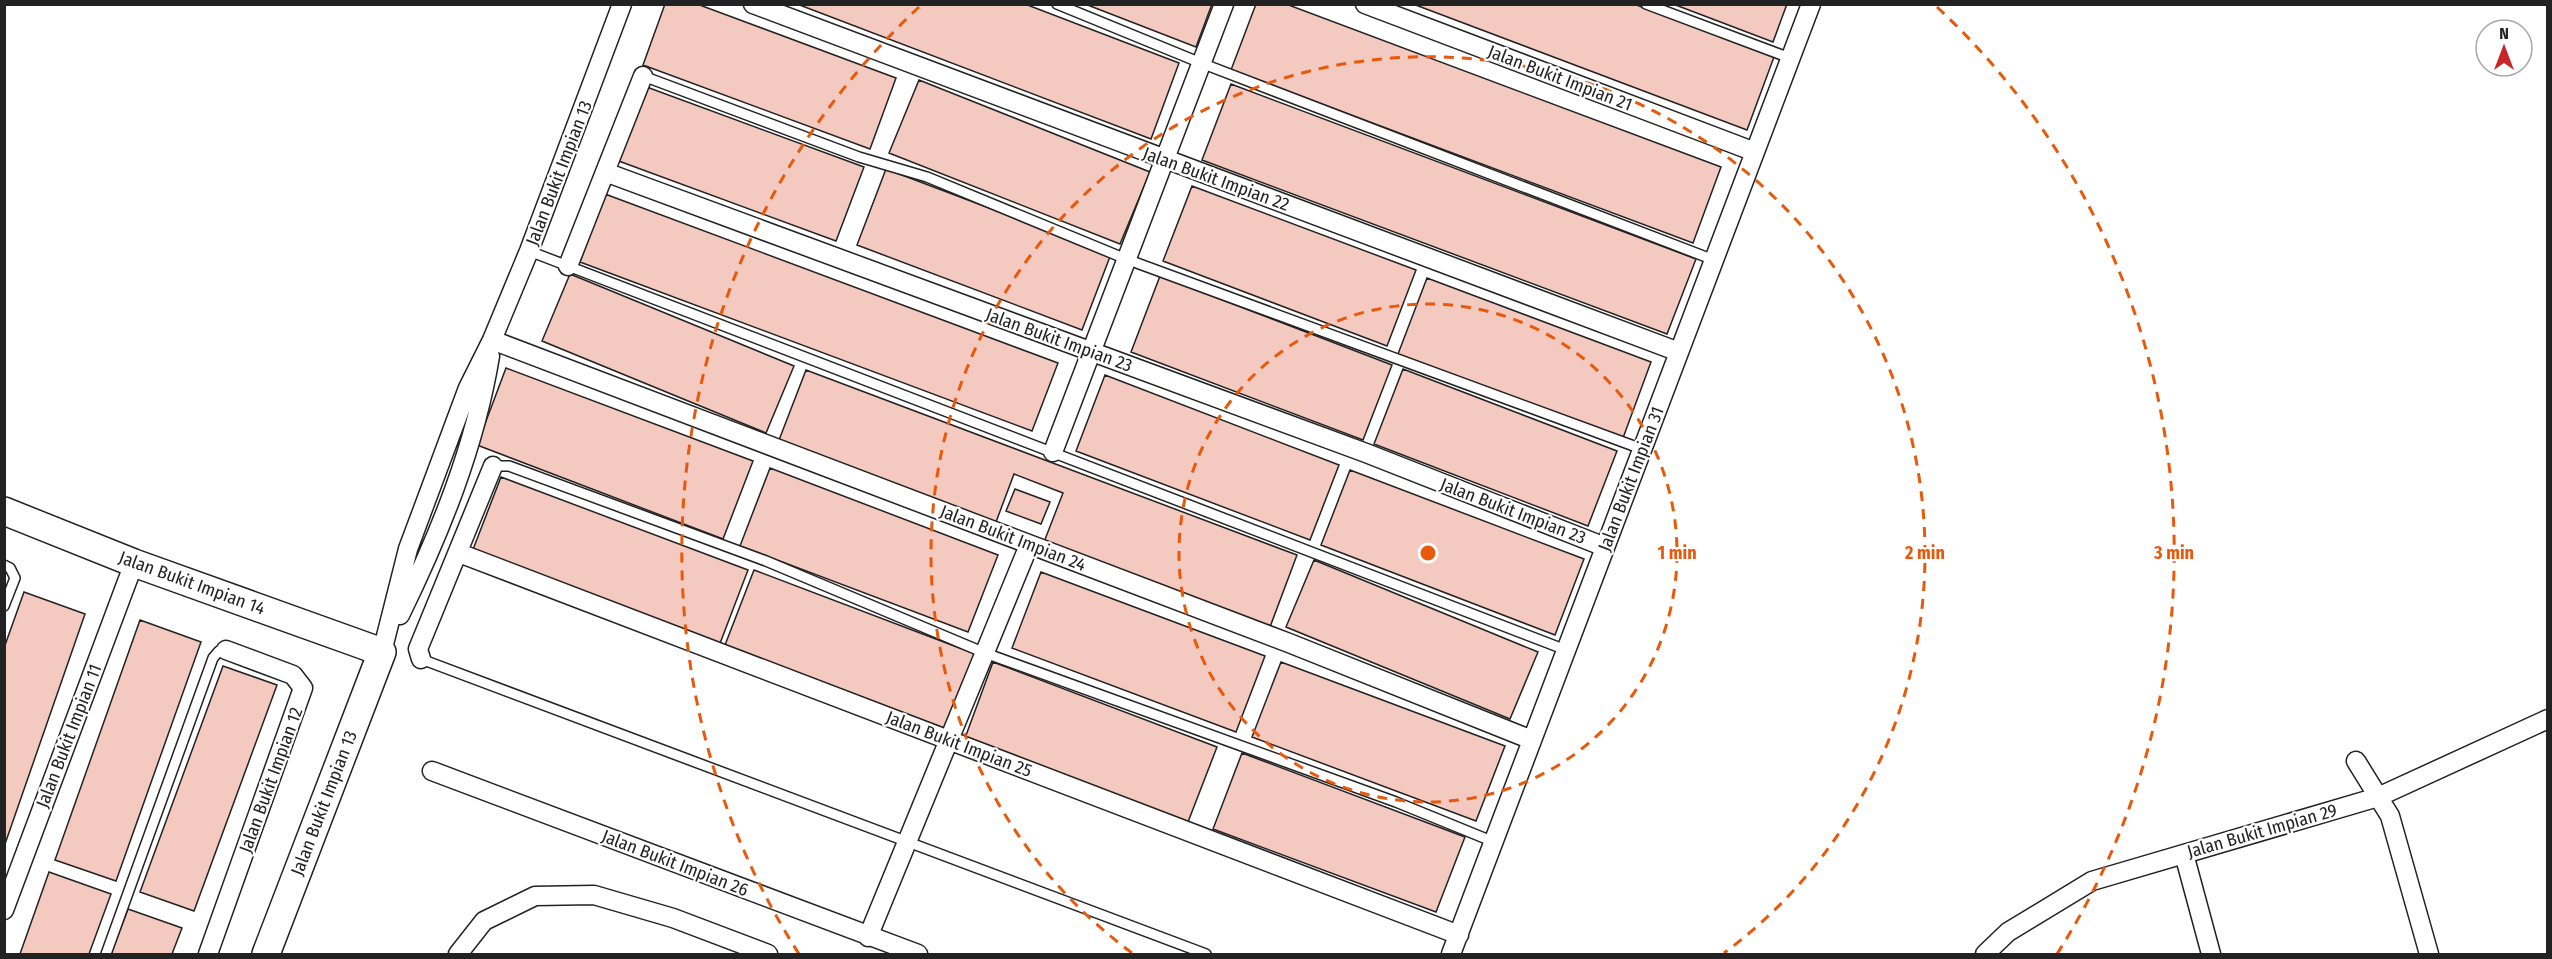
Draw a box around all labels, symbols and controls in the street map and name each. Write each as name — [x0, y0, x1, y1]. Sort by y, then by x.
north arrow — [2474, 18, 2534, 78]
text: N — [2499, 24, 2509, 43]
street label: Jalan Bukit Impian 21 — [1485, 40, 1635, 116]
street label: Jalan Bukit Impian 13 — [521, 97, 597, 249]
street label: Jalan Bukit Impian 22 — [1140, 142, 1292, 216]
street label: Jalan Bukit Impian 23 — [983, 303, 1135, 377]
street label: Jalan Bukit Impian 31 — [1593, 404, 1669, 554]
street label: Jalan Bukit Impian 23 — [1437, 473, 1589, 549]
street label: Jalan Bukit Impian 24 — [937, 500, 1089, 576]
text: 1 min — [1657, 542, 1697, 564]
text: 2 min — [1904, 542, 1945, 564]
text: 3 min — [2153, 542, 2194, 564]
centre of rings — [1418, 543, 1438, 563]
street label: Jalan Bukit Impian 14 — [116, 546, 268, 620]
street label: Jalan Bukit Impian 11 — [31, 661, 107, 811]
street label: Jalan Bukit Impian 12 — [234, 704, 308, 856]
street label: Jalan Bukit Impian 25 — [883, 706, 1035, 782]
street label: Jalan Bukit Impian 13 — [286, 727, 362, 879]
street label: Jalan Bukit Impian 29 — [2185, 799, 2339, 863]
street label: Jalan Bukit Impian 26 — [599, 825, 751, 901]

